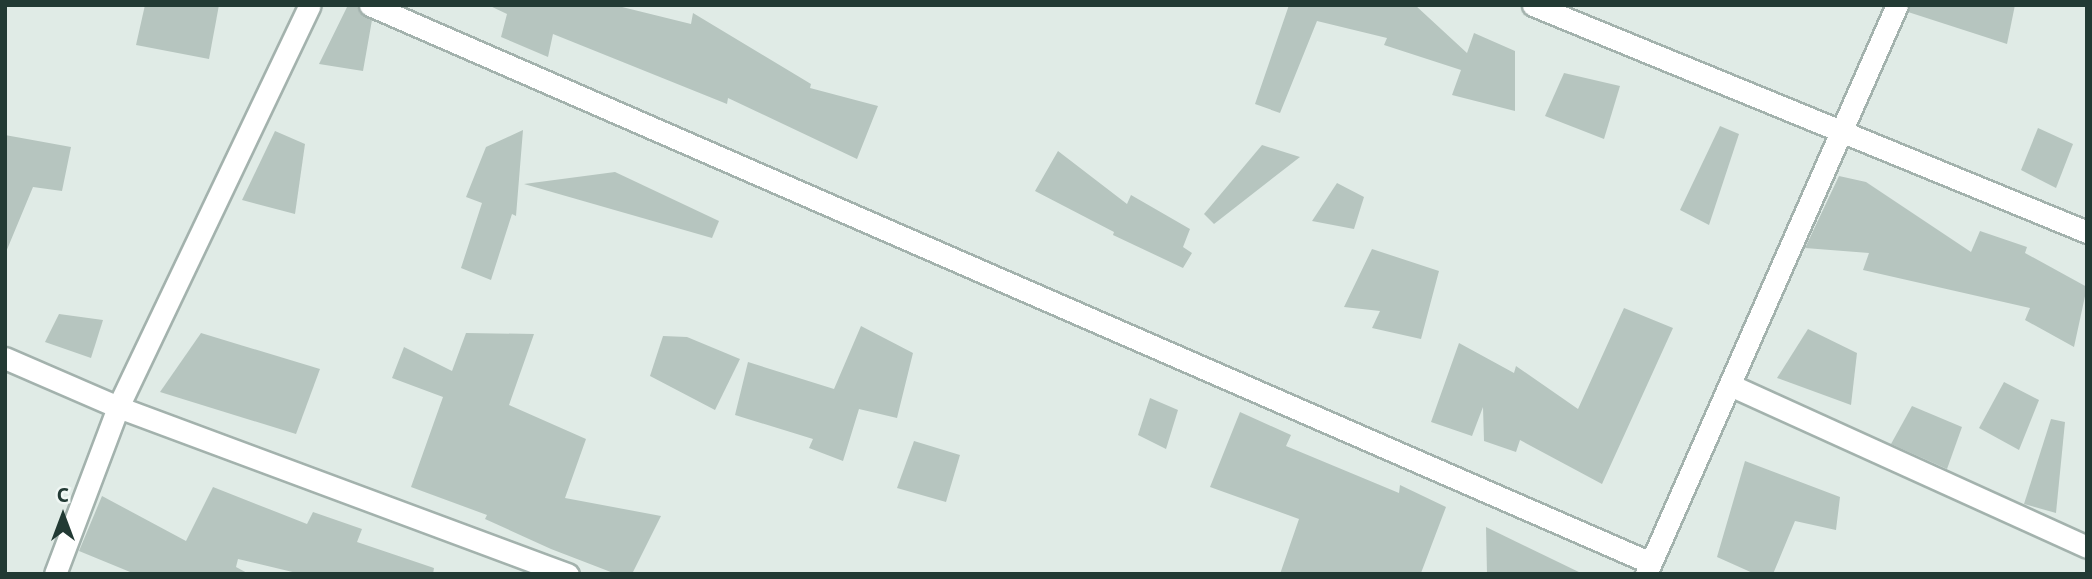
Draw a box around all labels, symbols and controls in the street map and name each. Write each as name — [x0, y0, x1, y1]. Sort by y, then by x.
north arrow — [28, 481, 98, 551]
text: С — [57, 482, 69, 508]

